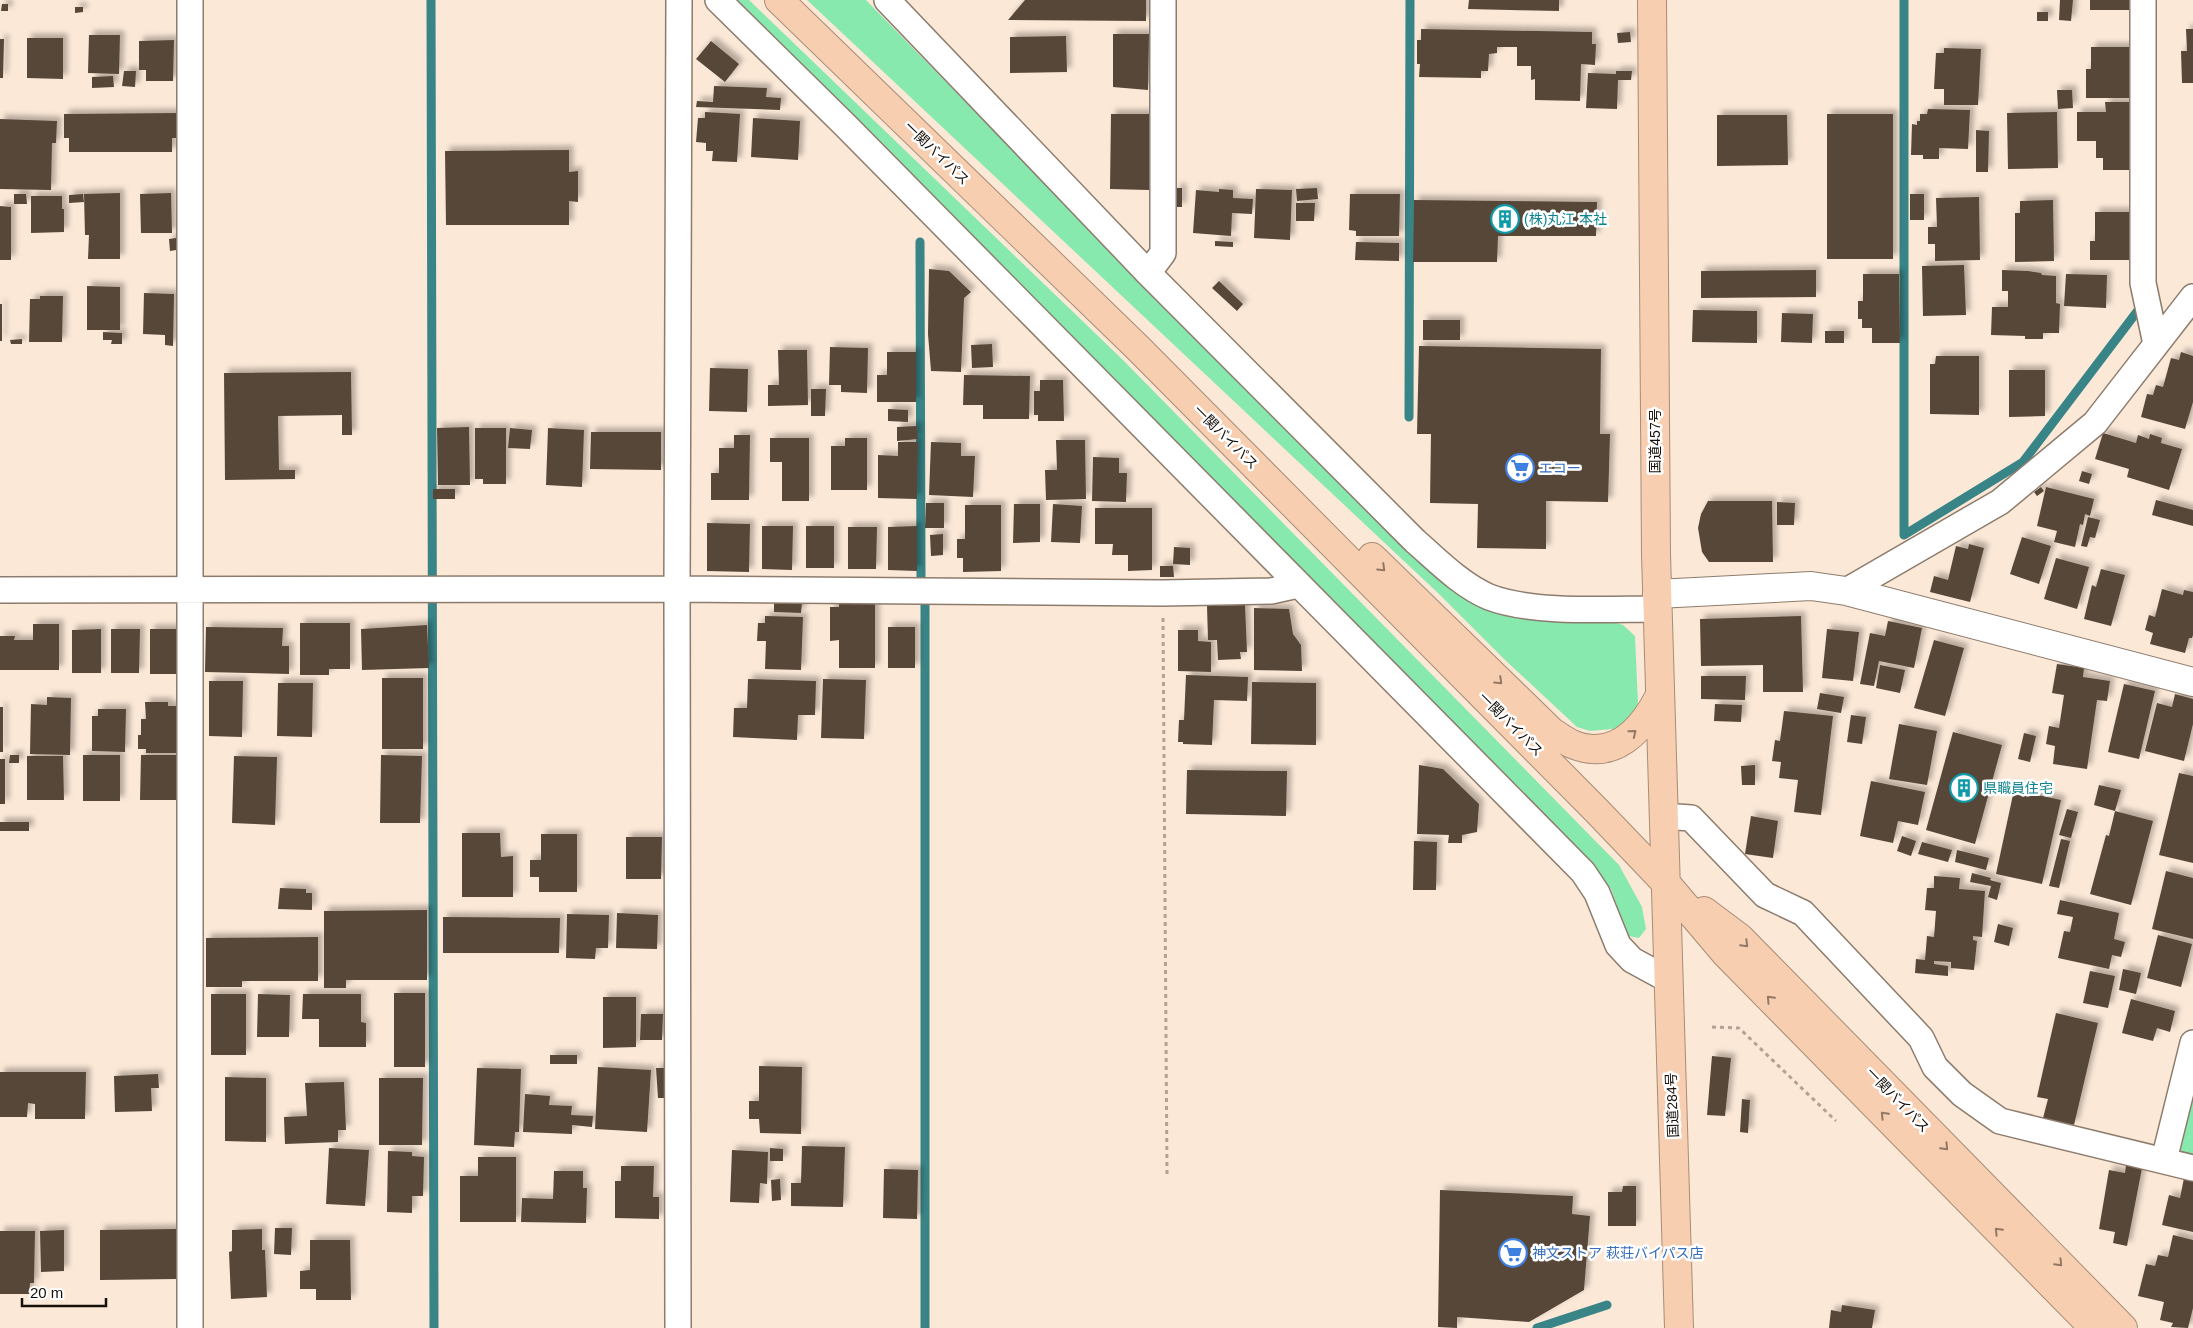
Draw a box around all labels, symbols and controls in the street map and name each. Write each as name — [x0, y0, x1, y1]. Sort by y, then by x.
street label: 一関バイパス — [901, 118, 973, 188]
building icon: (株)丸江 本社 — [1490, 204, 1520, 234]
place label: (株)丸江 本社 — [1524, 211, 1607, 227]
street label: 一関バイパス — [1191, 402, 1261, 472]
street label: 国道457号 — [1647, 408, 1663, 474]
supermarket icon: エコー — [1505, 453, 1535, 483]
place label: エコー — [1539, 460, 1581, 476]
one-way arrow — [1376, 562, 1385, 571]
one-way arrow — [1493, 675, 1502, 684]
street label: 一関バイパス — [1476, 689, 1546, 759]
one-way arrow — [1627, 731, 1636, 739]
building icon: 県職員住宅 — [1949, 773, 1979, 803]
place label: 県職員住宅 — [1983, 780, 2053, 796]
one-way arrow — [1739, 938, 1748, 947]
one-way arrow — [1767, 996, 1776, 1005]
street label: 一関バイパス — [1863, 1064, 1933, 1136]
street label: 国道284号 — [1663, 1072, 1681, 1138]
one-way arrow — [1881, 1112, 1890, 1121]
one-way arrow — [1939, 1141, 1948, 1150]
one-way arrow — [1995, 1228, 2004, 1237]
supermarket icon: 神文ストア 萩荘バイパス店 — [1498, 1238, 1528, 1268]
place label: 神文ストア 萩荘バイパス店 — [1532, 1245, 1704, 1261]
one-way arrow — [2053, 1257, 2062, 1266]
scale bar — [22, 1276, 106, 1308]
text: 20 m — [30, 1284, 63, 1301]

